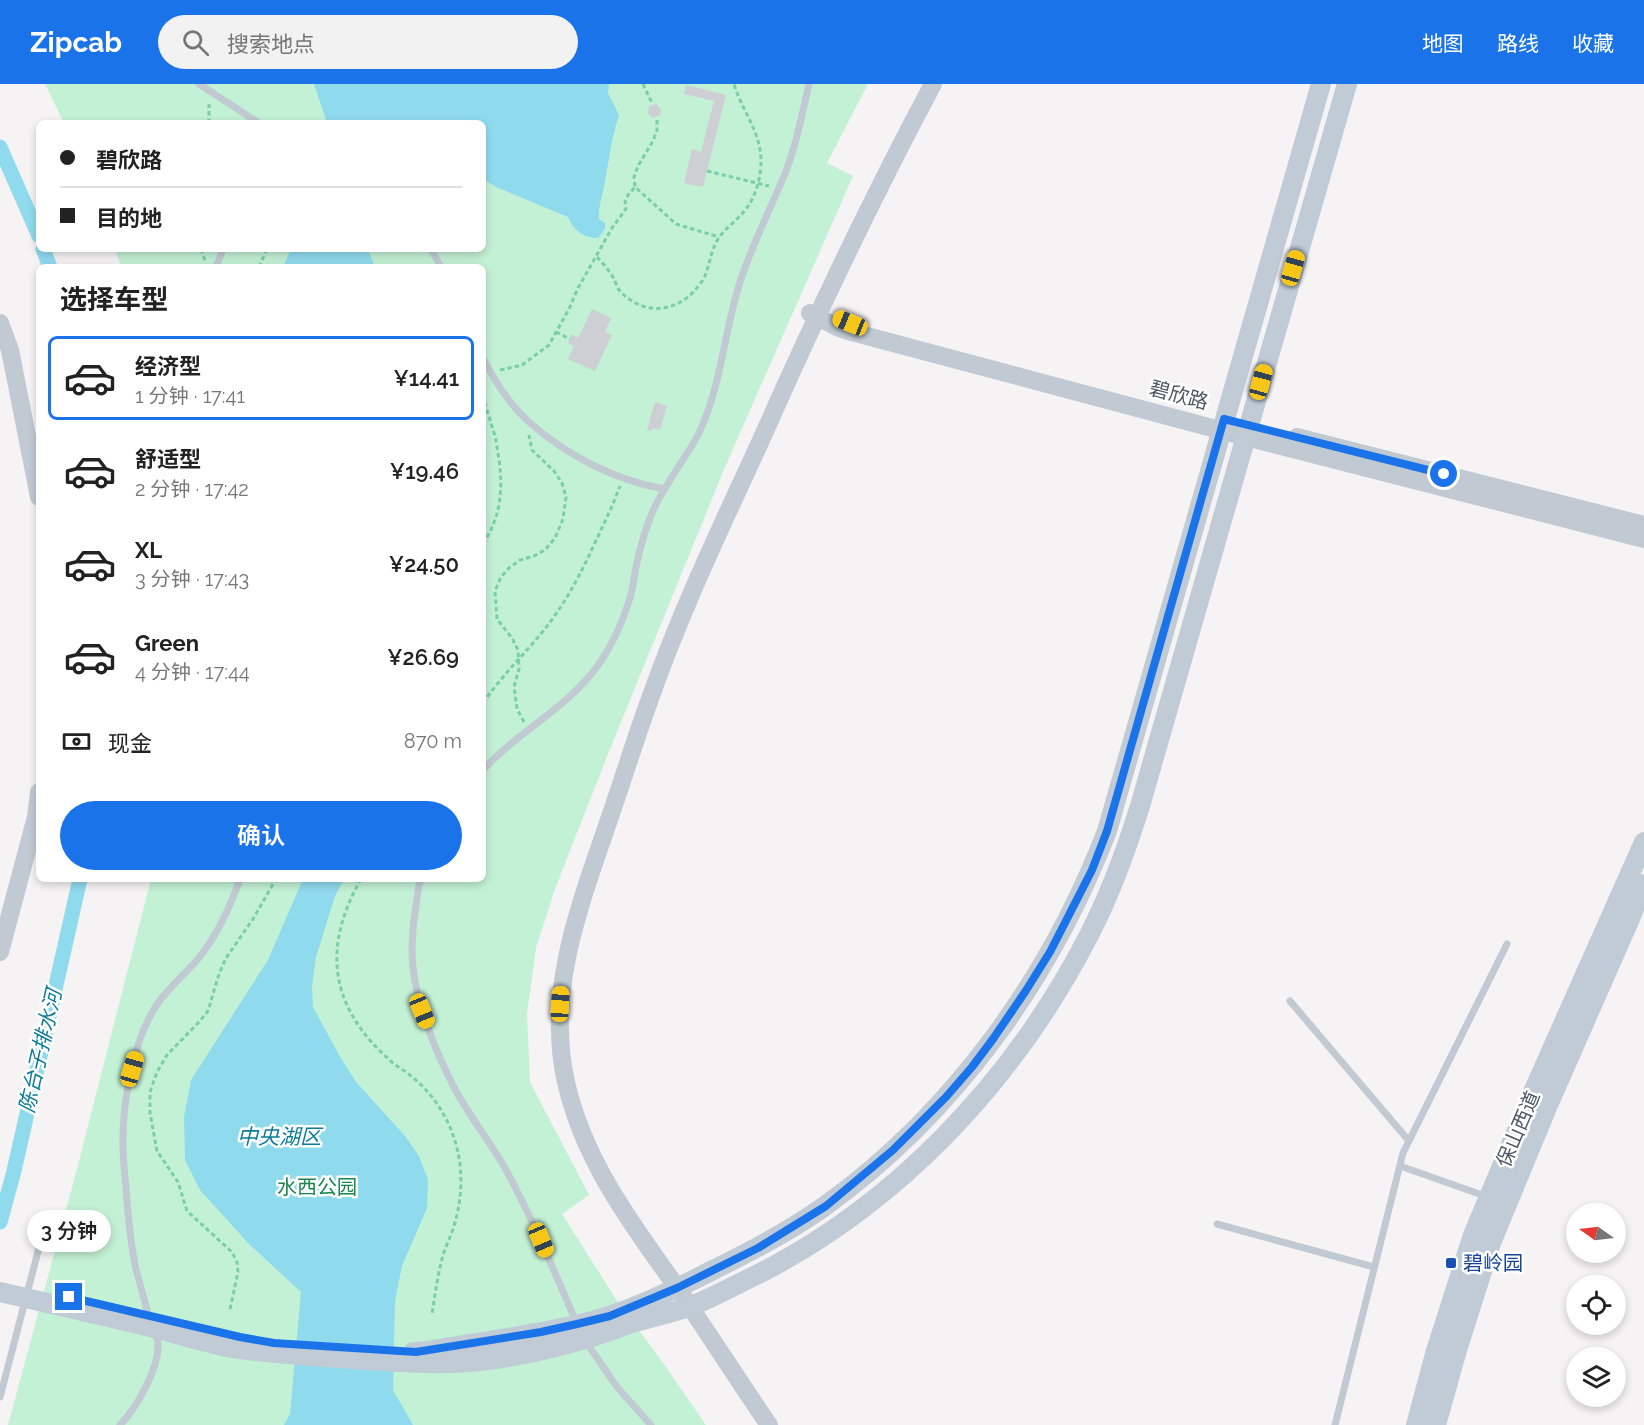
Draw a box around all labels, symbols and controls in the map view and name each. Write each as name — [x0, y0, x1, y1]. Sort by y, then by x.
search box — [158, 15, 578, 69]
text: Zipcab — [30, 26, 122, 59]
icon: search — [179, 26, 212, 59]
text: 搜索地点 — [227, 31, 315, 57]
text: 地图 — [1422, 31, 1464, 56]
text: 路线 — [1497, 31, 1539, 56]
text: 收藏 — [1572, 31, 1614, 56]
text: 碧欣路 — [96, 147, 162, 173]
text: 目的地 — [96, 205, 162, 231]
car — [1279, 248, 1307, 288]
text: 选择车型 — [60, 284, 168, 315]
car — [830, 308, 870, 338]
icon: car — [63, 351, 117, 405]
text: 经济型 — [135, 353, 201, 379]
car — [1248, 362, 1274, 402]
text: ¥14.41 — [393, 365, 459, 391]
street label: 碧欣路 — [1147, 376, 1211, 414]
text: 1 分钟 · 17:41 — [135, 384, 245, 408]
icon: car — [63, 444, 117, 498]
text: 舒适型 — [135, 446, 201, 472]
text: ¥19.46 — [390, 458, 459, 484]
route start — [1430, 460, 1457, 487]
text: 2 分钟 · 17:42 — [135, 477, 249, 501]
icon: car — [63, 537, 117, 591]
text: XL — [135, 537, 162, 563]
text: ¥24.50 — [389, 551, 459, 577]
text: 3 分钟 · 17:43 — [135, 567, 249, 591]
icon: car — [63, 630, 117, 684]
text: Green — [135, 630, 199, 656]
text: ¥26.69 — [387, 644, 459, 670]
text: 4 分钟 · 17:44 — [135, 660, 250, 684]
icon: cash — [60, 725, 93, 758]
text: 870 m — [404, 729, 462, 753]
text: 现金 — [108, 730, 152, 756]
button: 确认 — [60, 801, 462, 870]
water label: 陈台子排水河 — [14, 983, 67, 1115]
car — [550, 986, 570, 1022]
car — [407, 991, 437, 1031]
car — [118, 1049, 146, 1089]
street label: 保山西道 — [1491, 1087, 1545, 1171]
water label: 中央湖区 — [237, 1124, 324, 1149]
park label: 水西公园 — [277, 1175, 357, 1199]
north arrow — [1566, 1203, 1626, 1263]
map controls — [1566, 1203, 1626, 1407]
callout: 3 分钟 — [27, 1210, 111, 1252]
text: 3 分钟 — [41, 1219, 97, 1243]
car — [526, 1220, 556, 1260]
place label: 碧岭园 — [1463, 1251, 1523, 1275]
marker: 碧岭园 — [1444, 1256, 1458, 1270]
button: locate — [1566, 1275, 1626, 1335]
route end — [55, 1283, 82, 1310]
button: layers — [1566, 1347, 1626, 1407]

